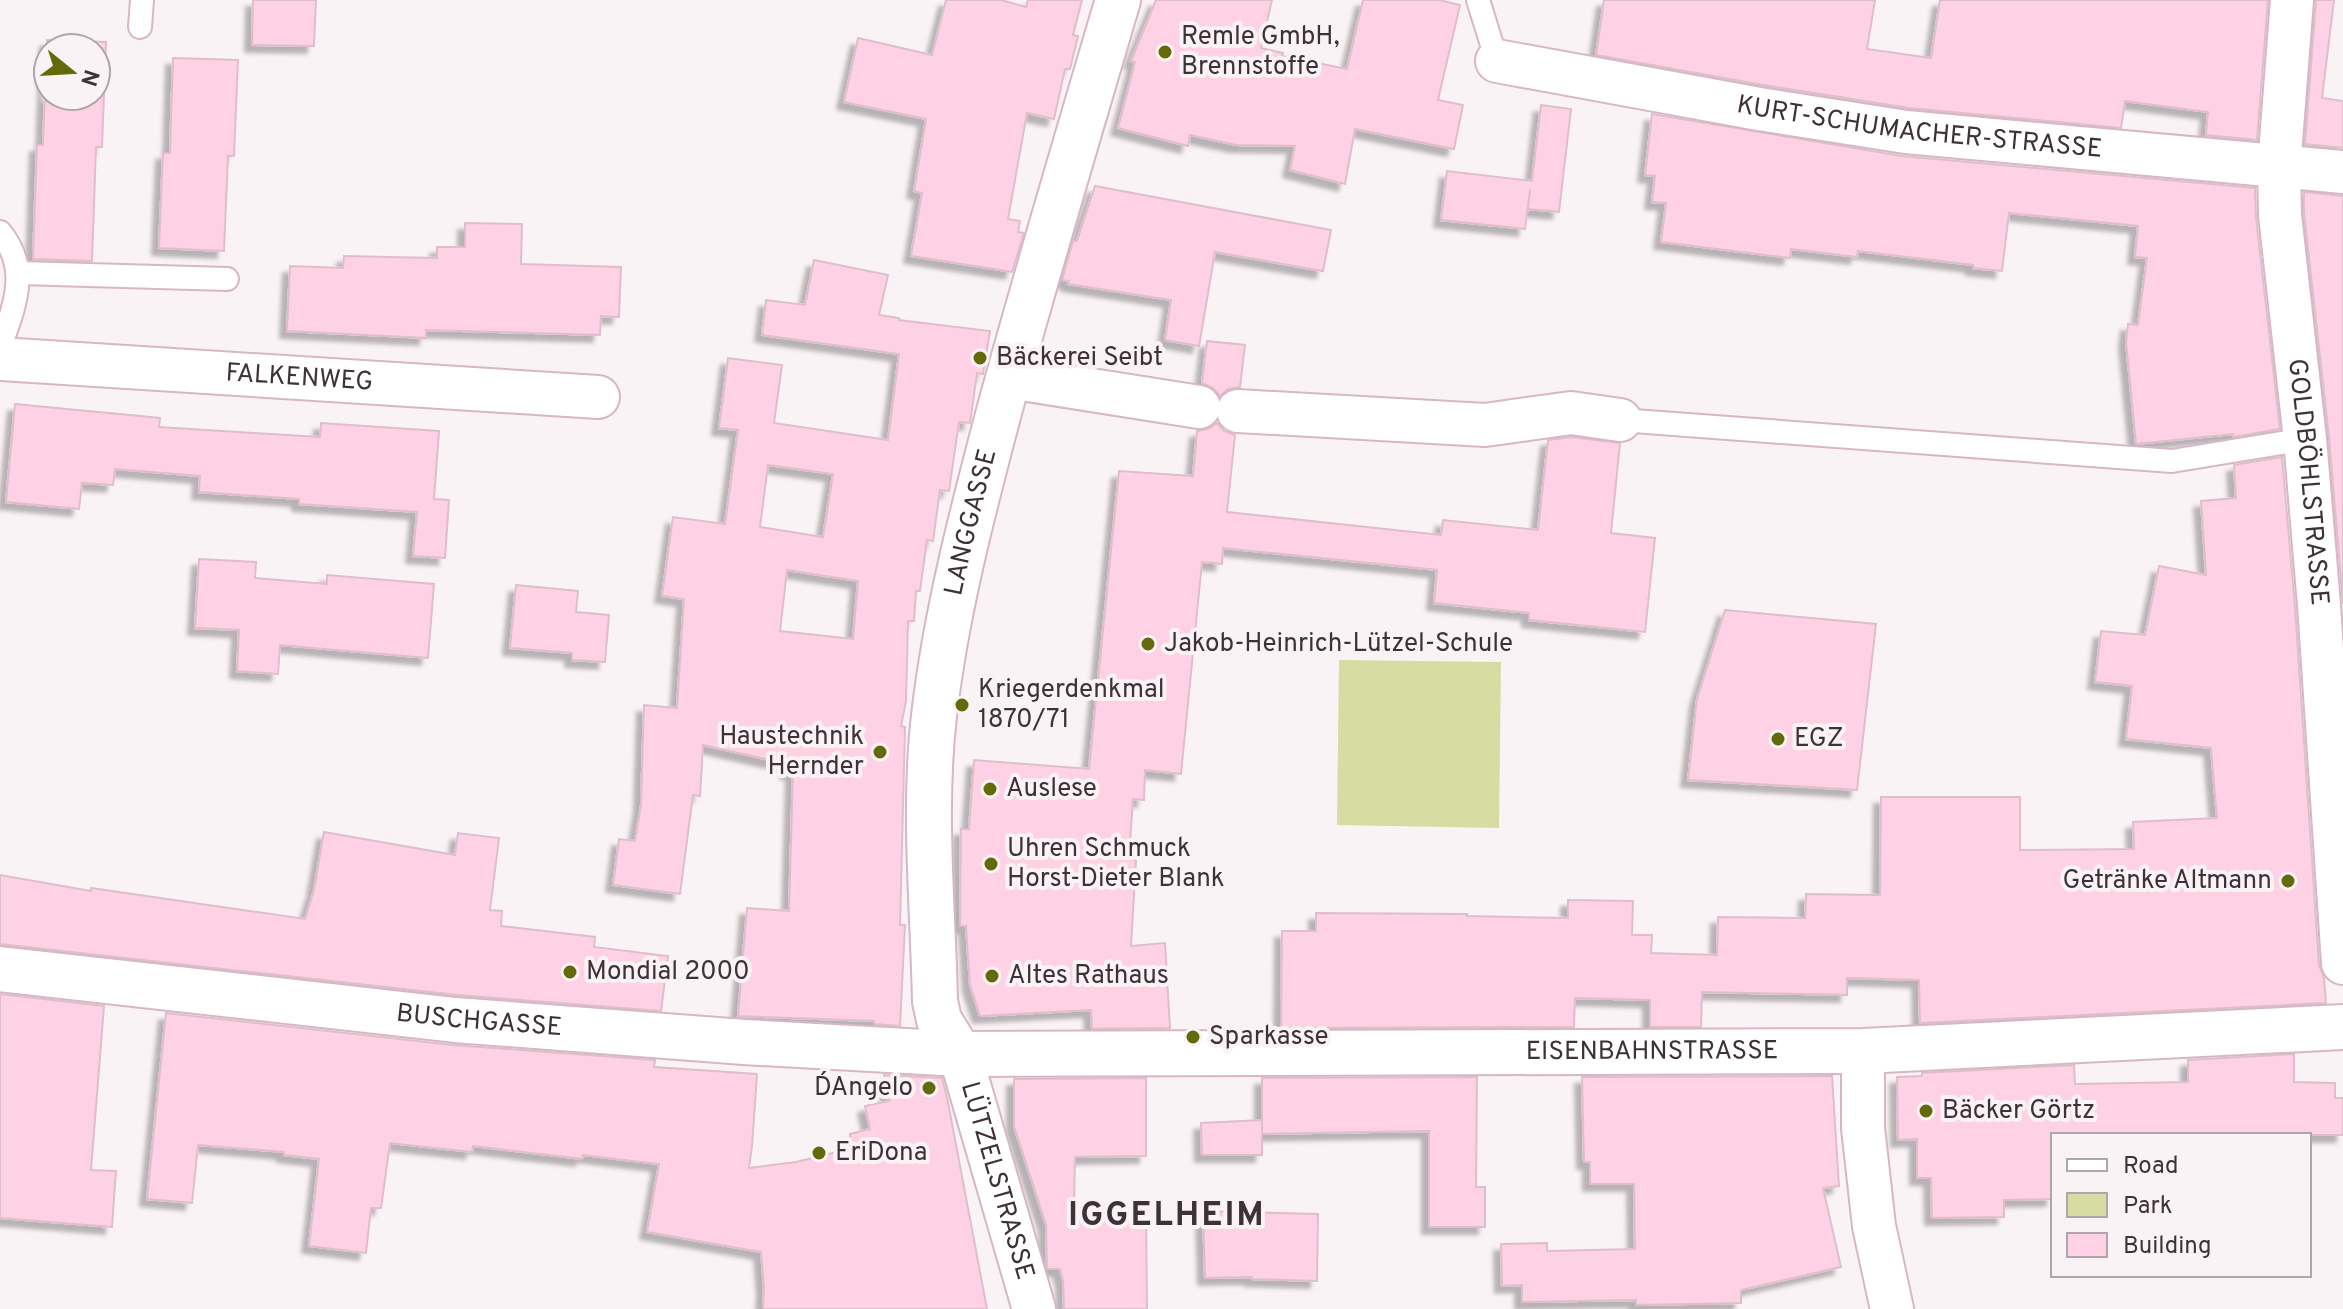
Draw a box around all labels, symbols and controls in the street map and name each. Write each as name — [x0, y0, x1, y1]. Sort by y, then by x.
place label: Remle GmbH, Brennstoffe — [1181, 21, 1340, 84]
north arrow — [32, 32, 112, 112]
marker: Remle GmbH, Brennstoffe — [1156, 43, 1174, 61]
text: N — [73, 66, 104, 89]
street label: KURT-SCHUMACHER-STRASSE — [1734, 89, 2104, 166]
place label: Bäckerei Seibt — [996, 342, 1163, 375]
marker: Bäckerei Seibt — [971, 349, 989, 367]
street label: FALKENWEG — [225, 357, 374, 399]
street label: GOLDBÖHLSTRASSE — [2280, 357, 2335, 607]
street label: LANGGASSE — [938, 446, 1005, 599]
place label: Jakob-Heinrich-Lützel-Schule — [1164, 628, 1513, 661]
marker: Jakob-Heinrich-Lützel-Schule — [1139, 635, 1157, 653]
place label: Kriegerdenkmal 1870/71 — [978, 674, 1165, 737]
marker: Kriegerdenkmal 1870/71 — [953, 696, 971, 714]
place label: Haustechnik Hernder — [719, 721, 864, 784]
place label: EGZ — [1794, 723, 1844, 756]
marker: EGZ — [1769, 730, 1787, 748]
marker: Haustechnik Hernder — [871, 743, 889, 761]
place label: Auslese — [1006, 773, 1097, 806]
marker: Auslese — [981, 780, 999, 798]
place label: Uhren Schmuck Horst-Dieter Blank — [1007, 833, 1225, 896]
marker: Uhren Schmuck Horst-Dieter Blank — [982, 855, 1000, 873]
place label: Getränke Altmann — [2063, 865, 2272, 898]
marker: Getränke Altmann — [2279, 872, 2297, 890]
place label: Mondial 2000 — [586, 956, 750, 989]
place label: Altes Rathaus — [1008, 960, 1169, 993]
marker: Mondial 2000 — [561, 963, 579, 981]
marker: Altes Rathaus — [983, 967, 1001, 985]
street label: BUSCHGASSE — [394, 997, 563, 1045]
place label: Sparkasse — [1209, 1021, 1329, 1054]
marker: Sparkasse — [1184, 1028, 1202, 1046]
street label: EISENBAHNSTRASSE — [1526, 1035, 1778, 1069]
place label: D´Angelo — [814, 1071, 913, 1105]
street label: LÜTZELSTRASSE — [952, 1078, 1041, 1284]
marker: D´Angelo — [920, 1079, 938, 1097]
place label: Bäcker Görtz — [1942, 1095, 2095, 1128]
marker: Bäcker Görtz — [1917, 1102, 1935, 1120]
legend — [2051, 1133, 2311, 1277]
place label: EriDona — [835, 1137, 927, 1170]
marker: EriDona — [810, 1144, 828, 1162]
text: Road — [2123, 1152, 2179, 1182]
text: Park — [2123, 1192, 2173, 1222]
district label: IGGELHEIM — [1068, 1195, 1266, 1238]
text: Building — [2123, 1232, 2212, 1262]

